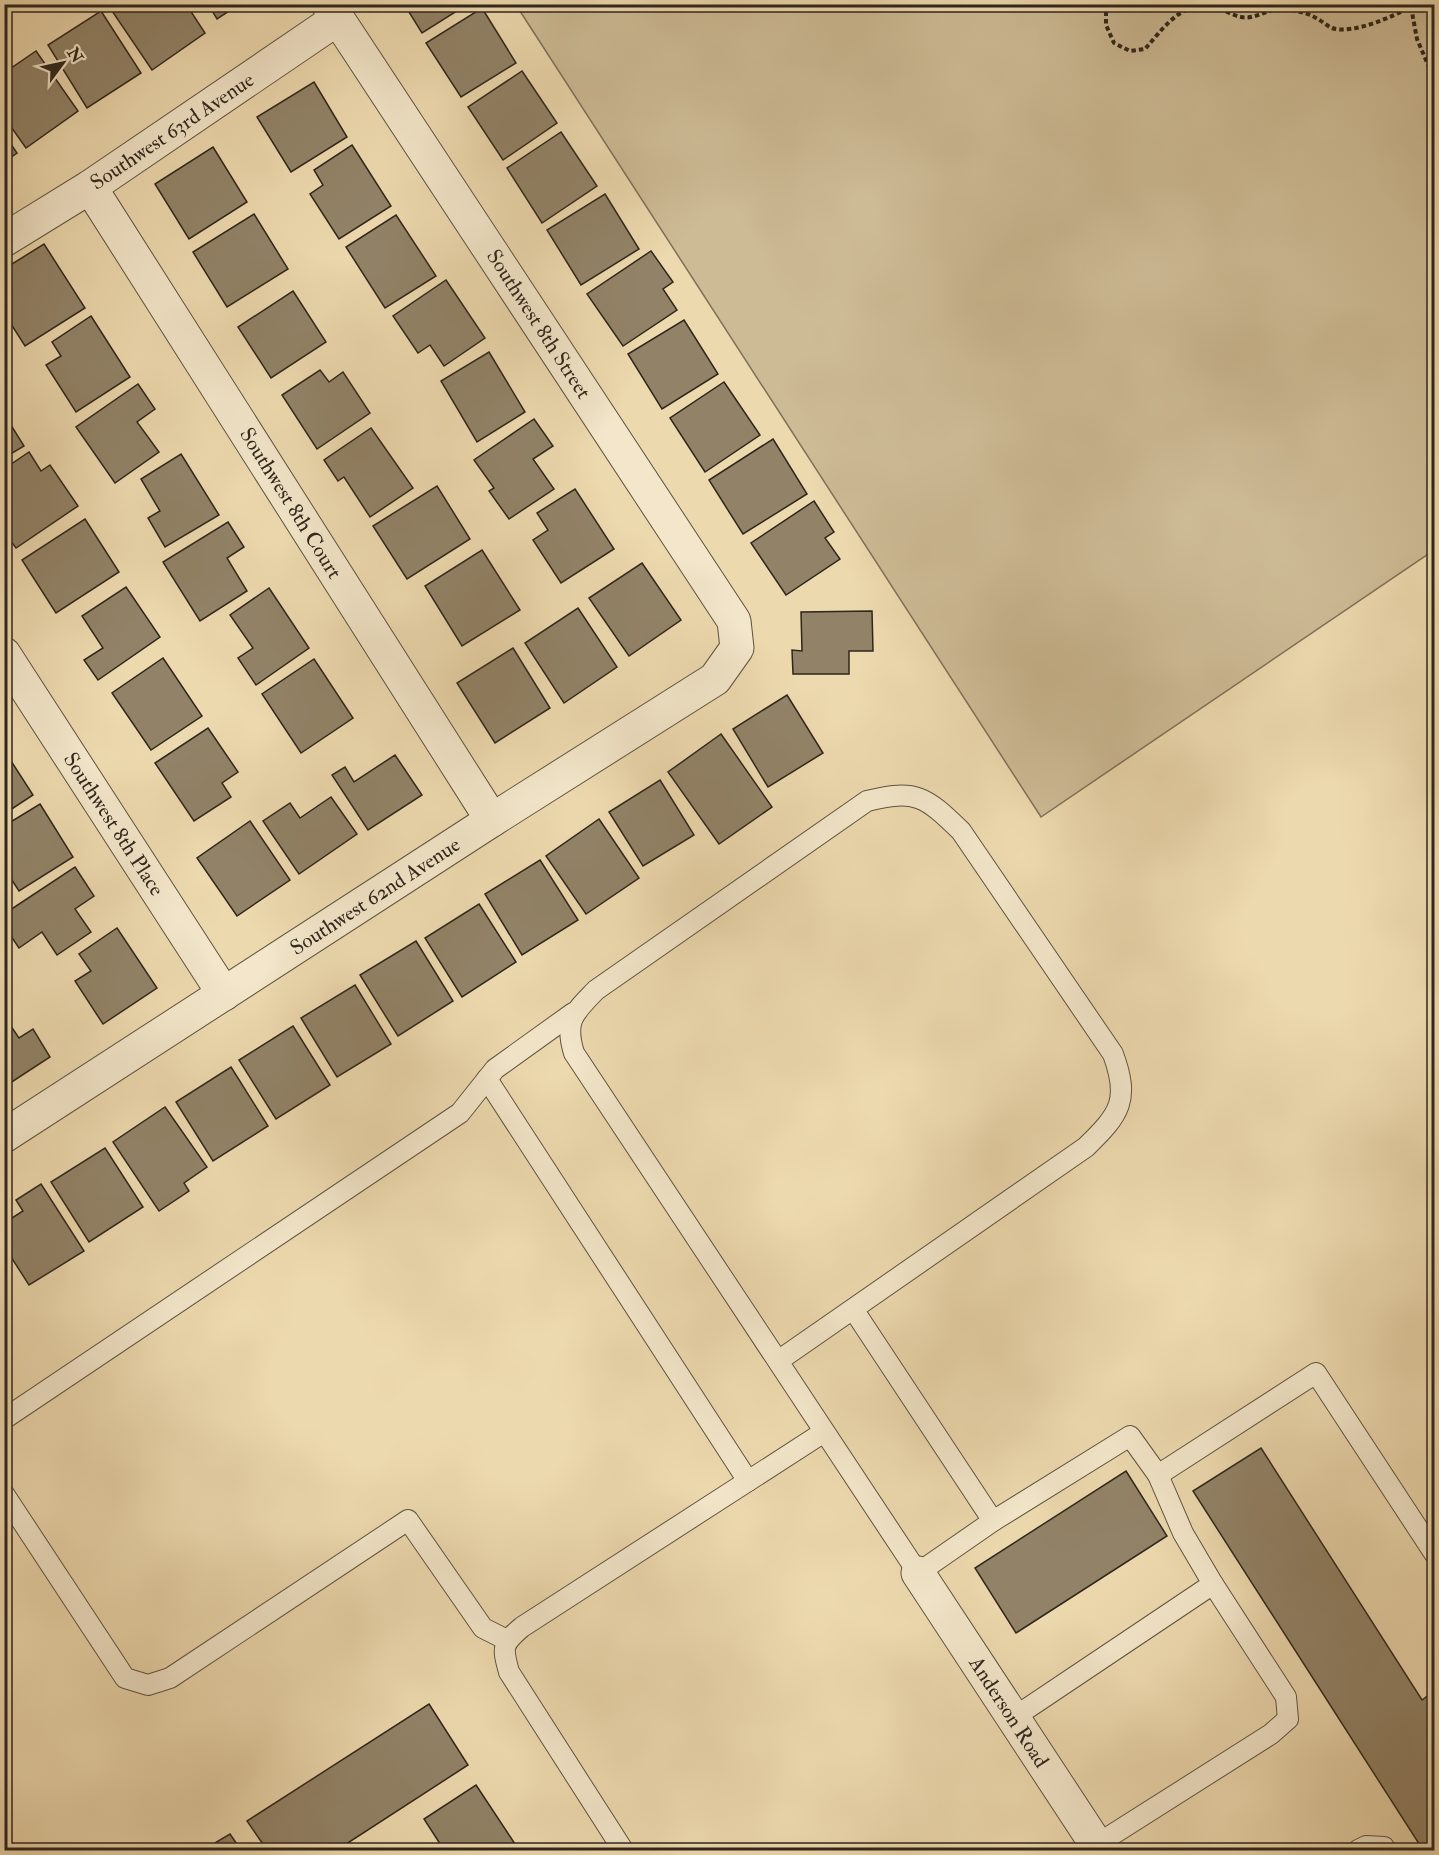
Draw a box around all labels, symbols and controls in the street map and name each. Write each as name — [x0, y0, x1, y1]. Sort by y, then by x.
north arrow — [33, 33, 93, 93]
text: N — [62, 43, 87, 67]
street label: Southwest 63rd Avenue — [85, 66, 260, 196]
street label: Southwest 8th Street — [480, 244, 597, 404]
street label: Southwest 8th Court — [233, 423, 348, 584]
street label: Southwest 8th Place — [57, 747, 170, 901]
street label: Southwest 62nd Avenue — [285, 831, 466, 962]
street label: Anderson Road — [962, 1651, 1055, 1774]

